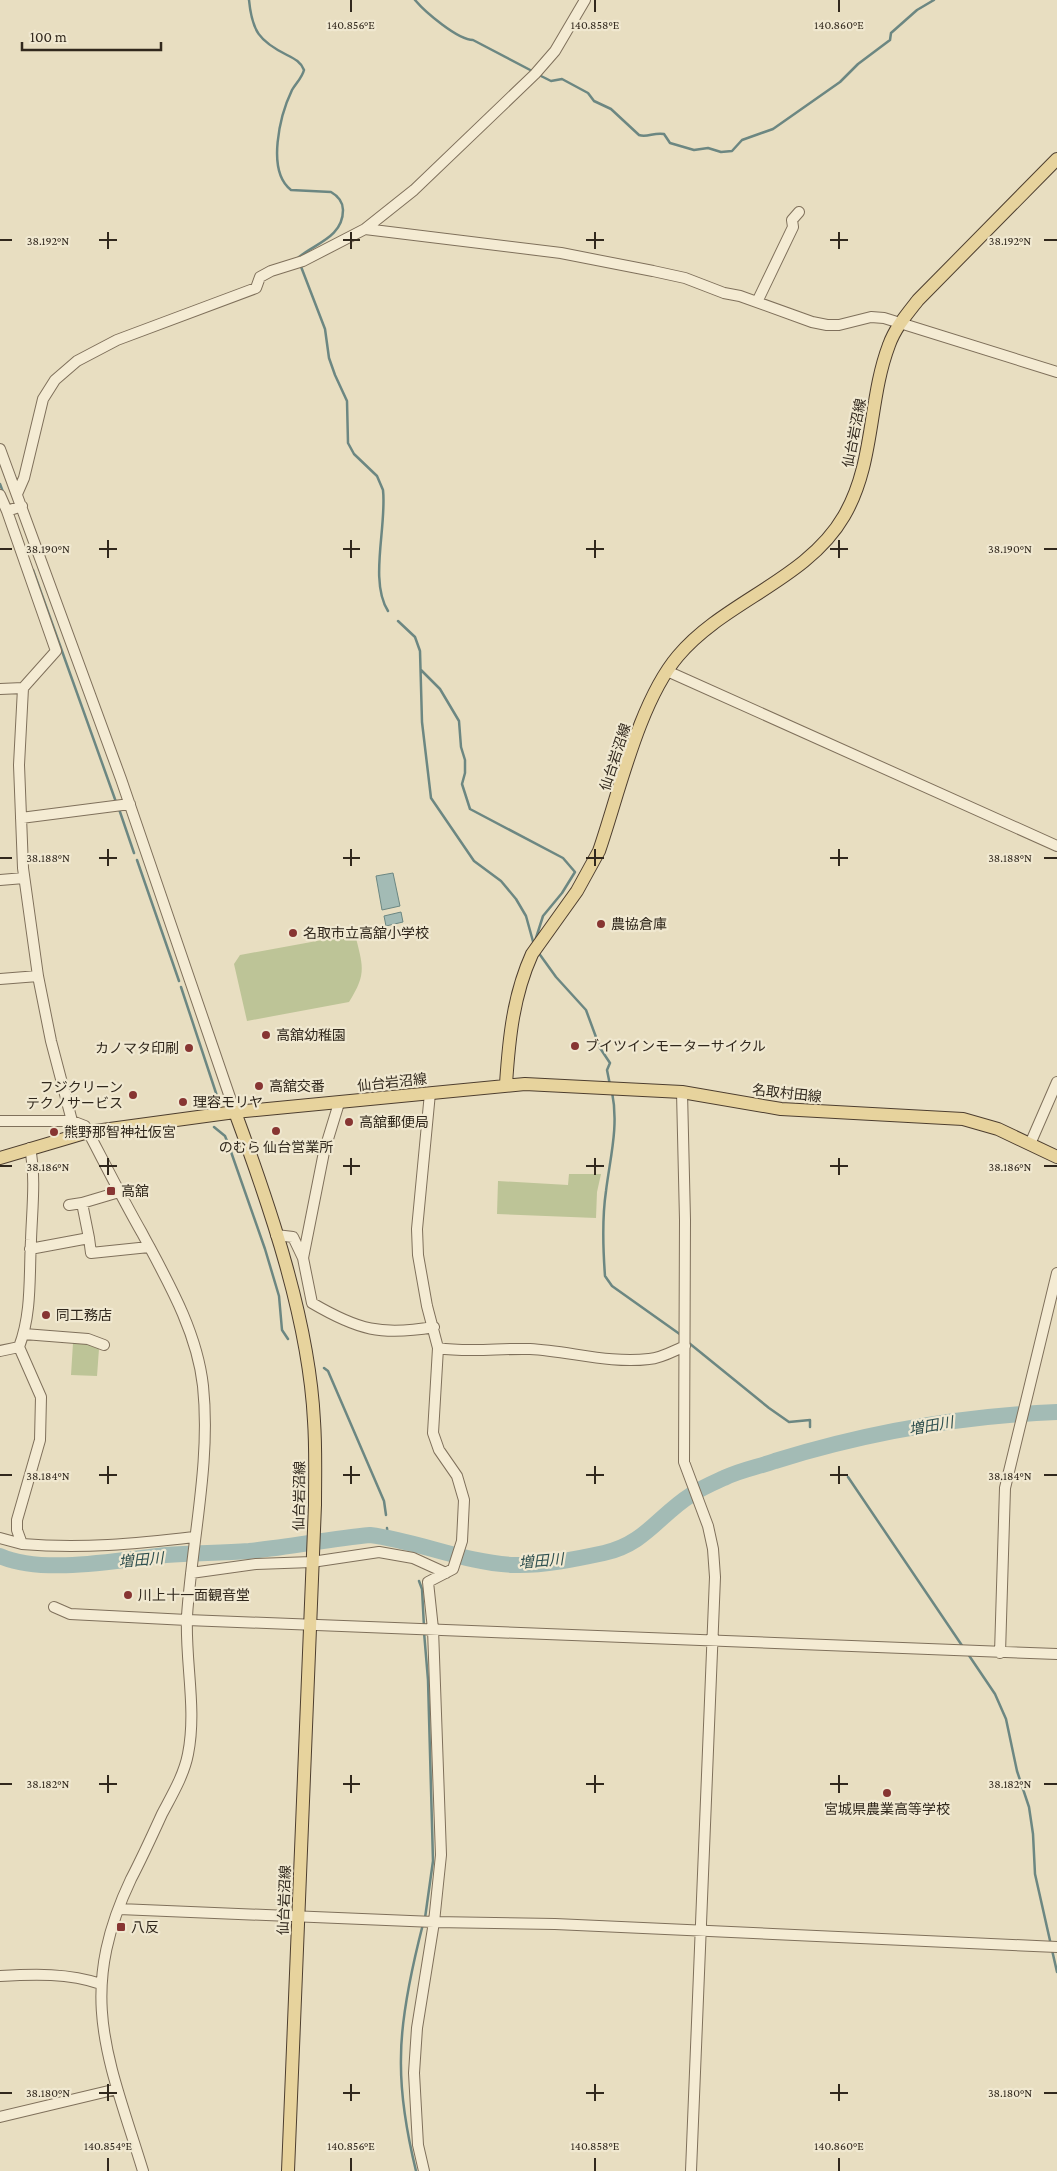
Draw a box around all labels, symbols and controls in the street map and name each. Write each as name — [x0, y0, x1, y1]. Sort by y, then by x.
text: 140.856°E — [327, 18, 375, 32]
text: 140.858°E — [571, 18, 620, 32]
text: 140.860°E — [814, 18, 864, 32]
scale bar — [22, 20, 161, 52]
text: 100 m — [30, 29, 67, 45]
text: 38.192°N — [27, 234, 69, 248]
text: 38.192°N — [989, 234, 1031, 248]
street label: 仙台岩沼線 — [839, 397, 869, 469]
text: 38.190°N — [26, 542, 70, 556]
text: 38.190°N — [988, 542, 1032, 556]
street label: 仙台岩沼線 — [597, 721, 633, 793]
text: 38.188°N — [26, 851, 70, 865]
text: 38.188°N — [988, 851, 1032, 865]
place label: 農協倉庫 — [611, 916, 667, 932]
marker: 農協倉庫 — [595, 918, 607, 930]
place label: 名取市立高舘小学校 — [303, 925, 429, 941]
marker: 名取市立高舘小学校 — [287, 927, 299, 939]
place label: 高舘幼稚園 — [276, 1027, 346, 1043]
marker: 高舘幼稚園 — [260, 1029, 272, 1041]
place label: ブイツインモーターサイクル — [585, 1038, 766, 1054]
place label: カノマタ印刷 — [95, 1040, 179, 1056]
marker: ブイツインモーターサイクル — [569, 1040, 581, 1052]
marker: カノマタ印刷 — [183, 1042, 195, 1054]
street label: 仙台岩沼線 — [356, 1070, 428, 1094]
place label: 高舘交番 — [269, 1078, 325, 1094]
place label: フジクリーン テクノサービス — [26, 1079, 123, 1111]
marker: 高舘交番 — [253, 1080, 265, 1092]
street label: 名取村田線 — [751, 1081, 823, 1105]
marker: フジクリーン テクノサービス — [127, 1089, 139, 1101]
place label: 理容モリヤ — [193, 1094, 263, 1110]
marker: 理容モリヤ — [177, 1096, 189, 1108]
place label: 高舘郵便局 — [359, 1114, 429, 1130]
marker: 高舘郵便局 — [343, 1116, 355, 1128]
place label: 熊野那智神社仮宮 — [64, 1124, 176, 1140]
marker: のむら 仙台営業所 — [270, 1125, 282, 1137]
marker: 熊野那智神社仮宮 — [48, 1126, 60, 1138]
place label: のむら 仙台営業所 — [219, 1139, 333, 1155]
text: 38.186°N — [27, 1160, 70, 1174]
text: 38.186°N — [989, 1160, 1032, 1174]
place label: 高舘 — [121, 1183, 149, 1199]
marker: 高舘 — [105, 1185, 117, 1197]
place label: 同工務店 — [56, 1307, 112, 1323]
marker: 同工務店 — [40, 1309, 52, 1321]
water label: 増田川 — [907, 1414, 957, 1438]
street label: 仙台岩沼線 — [290, 1461, 308, 1531]
text: 38.184°N — [26, 1469, 70, 1483]
text: 38.184°N — [988, 1469, 1032, 1483]
water label: 増田川 — [118, 1550, 166, 1570]
water label: 増田川 — [518, 1551, 566, 1571]
place label: 川上十一面観音堂 — [138, 1587, 250, 1603]
marker: 川上十一面観音堂 — [122, 1589, 134, 1601]
text: 38.182°N — [27, 1777, 69, 1791]
text: 38.182°N — [989, 1777, 1031, 1791]
marker: 宮城県農業高等学校 — [881, 1787, 893, 1799]
place label: 宮城県農業高等学校 — [824, 1801, 950, 1817]
street label: 仙台岩沼線 — [275, 1865, 293, 1935]
place label: 八反 — [131, 1919, 159, 1935]
marker: 八反 — [115, 1921, 127, 1933]
text: 38.180°N — [26, 2086, 70, 2100]
text: 38.180°N — [988, 2086, 1032, 2100]
text: 140.854°E — [84, 2139, 132, 2153]
text: 140.856°E — [327, 2139, 375, 2153]
text: 140.858°E — [571, 2139, 620, 2153]
text: 140.860°E — [814, 2139, 864, 2153]

